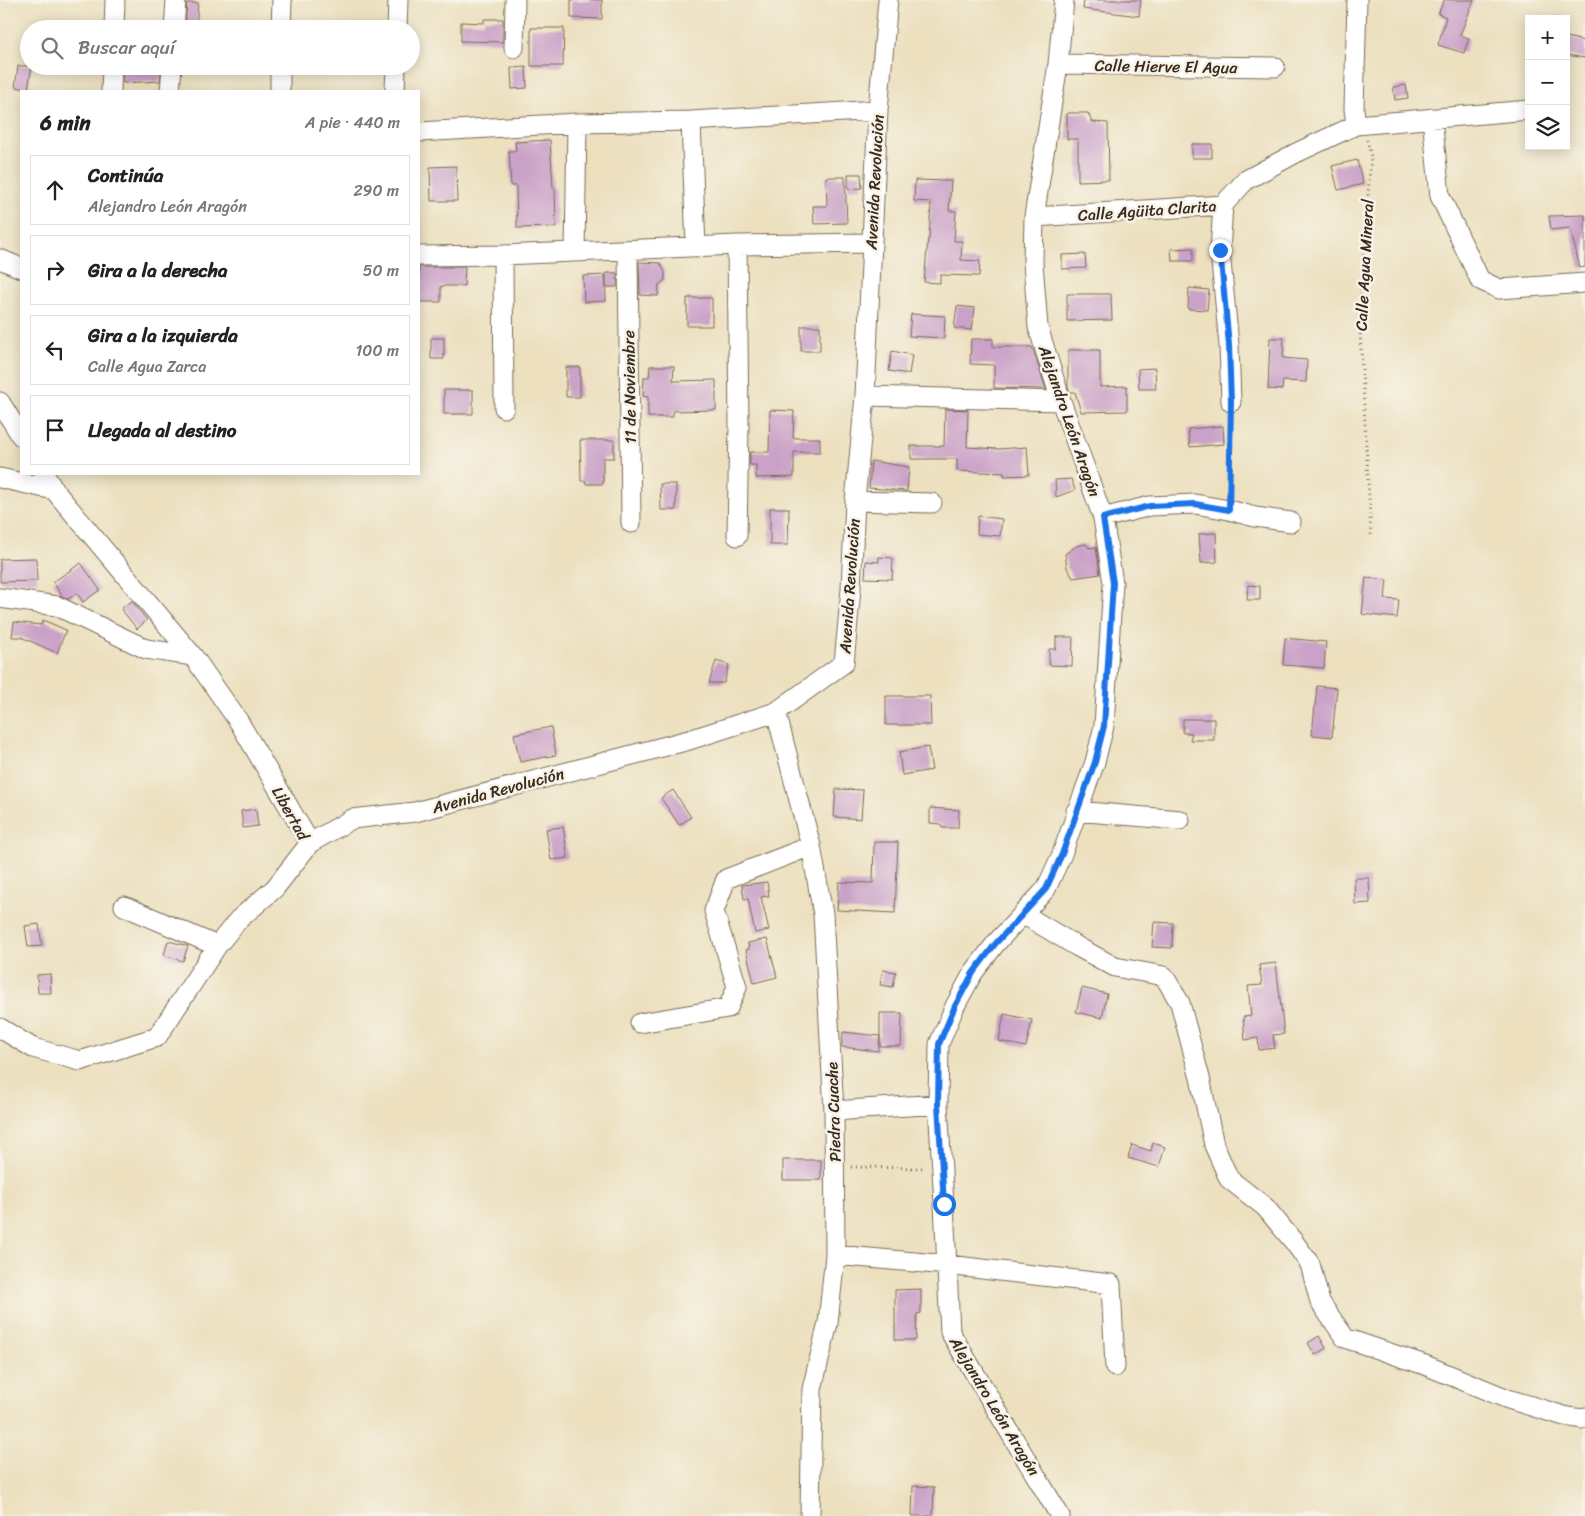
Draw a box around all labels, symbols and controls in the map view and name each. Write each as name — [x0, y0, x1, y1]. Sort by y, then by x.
map controls — [1525, 15, 1570, 150]
button: + — [1525, 15, 1570, 60]
search box — [20, 20, 420, 75]
text: Buscar aquí — [78, 31, 175, 64]
icon: search — [38, 34, 66, 62]
street label: Calle Hierve El Agua — [1094, 51, 1238, 82]
button: − — [1525, 60, 1570, 105]
text: 6 min — [40, 104, 91, 142]
button: layers — [1525, 105, 1570, 150]
text: A pie · 440 m — [305, 108, 400, 137]
street label: Avenida Revolución — [856, 113, 893, 252]
text: Continúa — [88, 159, 163, 192]
icon: ahead — [41, 176, 69, 204]
text: 290 m — [353, 176, 399, 205]
street label: Calle Agüita Clarita — [1077, 191, 1217, 230]
text: Alejandro León Aragón — [88, 192, 247, 221]
street label: Calle Agua Mineral — [1347, 198, 1382, 332]
route end — [1209, 239, 1232, 262]
text: Gira a la derecha — [88, 254, 227, 287]
icon: right — [41, 256, 69, 284]
text: 50 m — [363, 256, 399, 285]
text: Gira a la izquierda — [88, 319, 238, 352]
street label: 11 de Noviembre — [614, 330, 645, 444]
icon: left — [41, 336, 69, 364]
text: 100 m — [355, 336, 399, 365]
street label: Alejandro León Aragón — [1030, 340, 1109, 501]
text: Calle Agua Zarca — [88, 352, 206, 381]
text: Llegada al destino — [88, 414, 237, 447]
icon: arrive — [41, 416, 69, 444]
street label: Avenida Revolución — [830, 517, 869, 656]
street label: Avenida Revolución — [428, 759, 568, 822]
street label: Libertad — [264, 781, 318, 847]
street label: Piedra Cuache — [817, 1061, 850, 1163]
route start — [933, 1193, 956, 1216]
street label: Alejandro León Aragón — [941, 1330, 1048, 1482]

